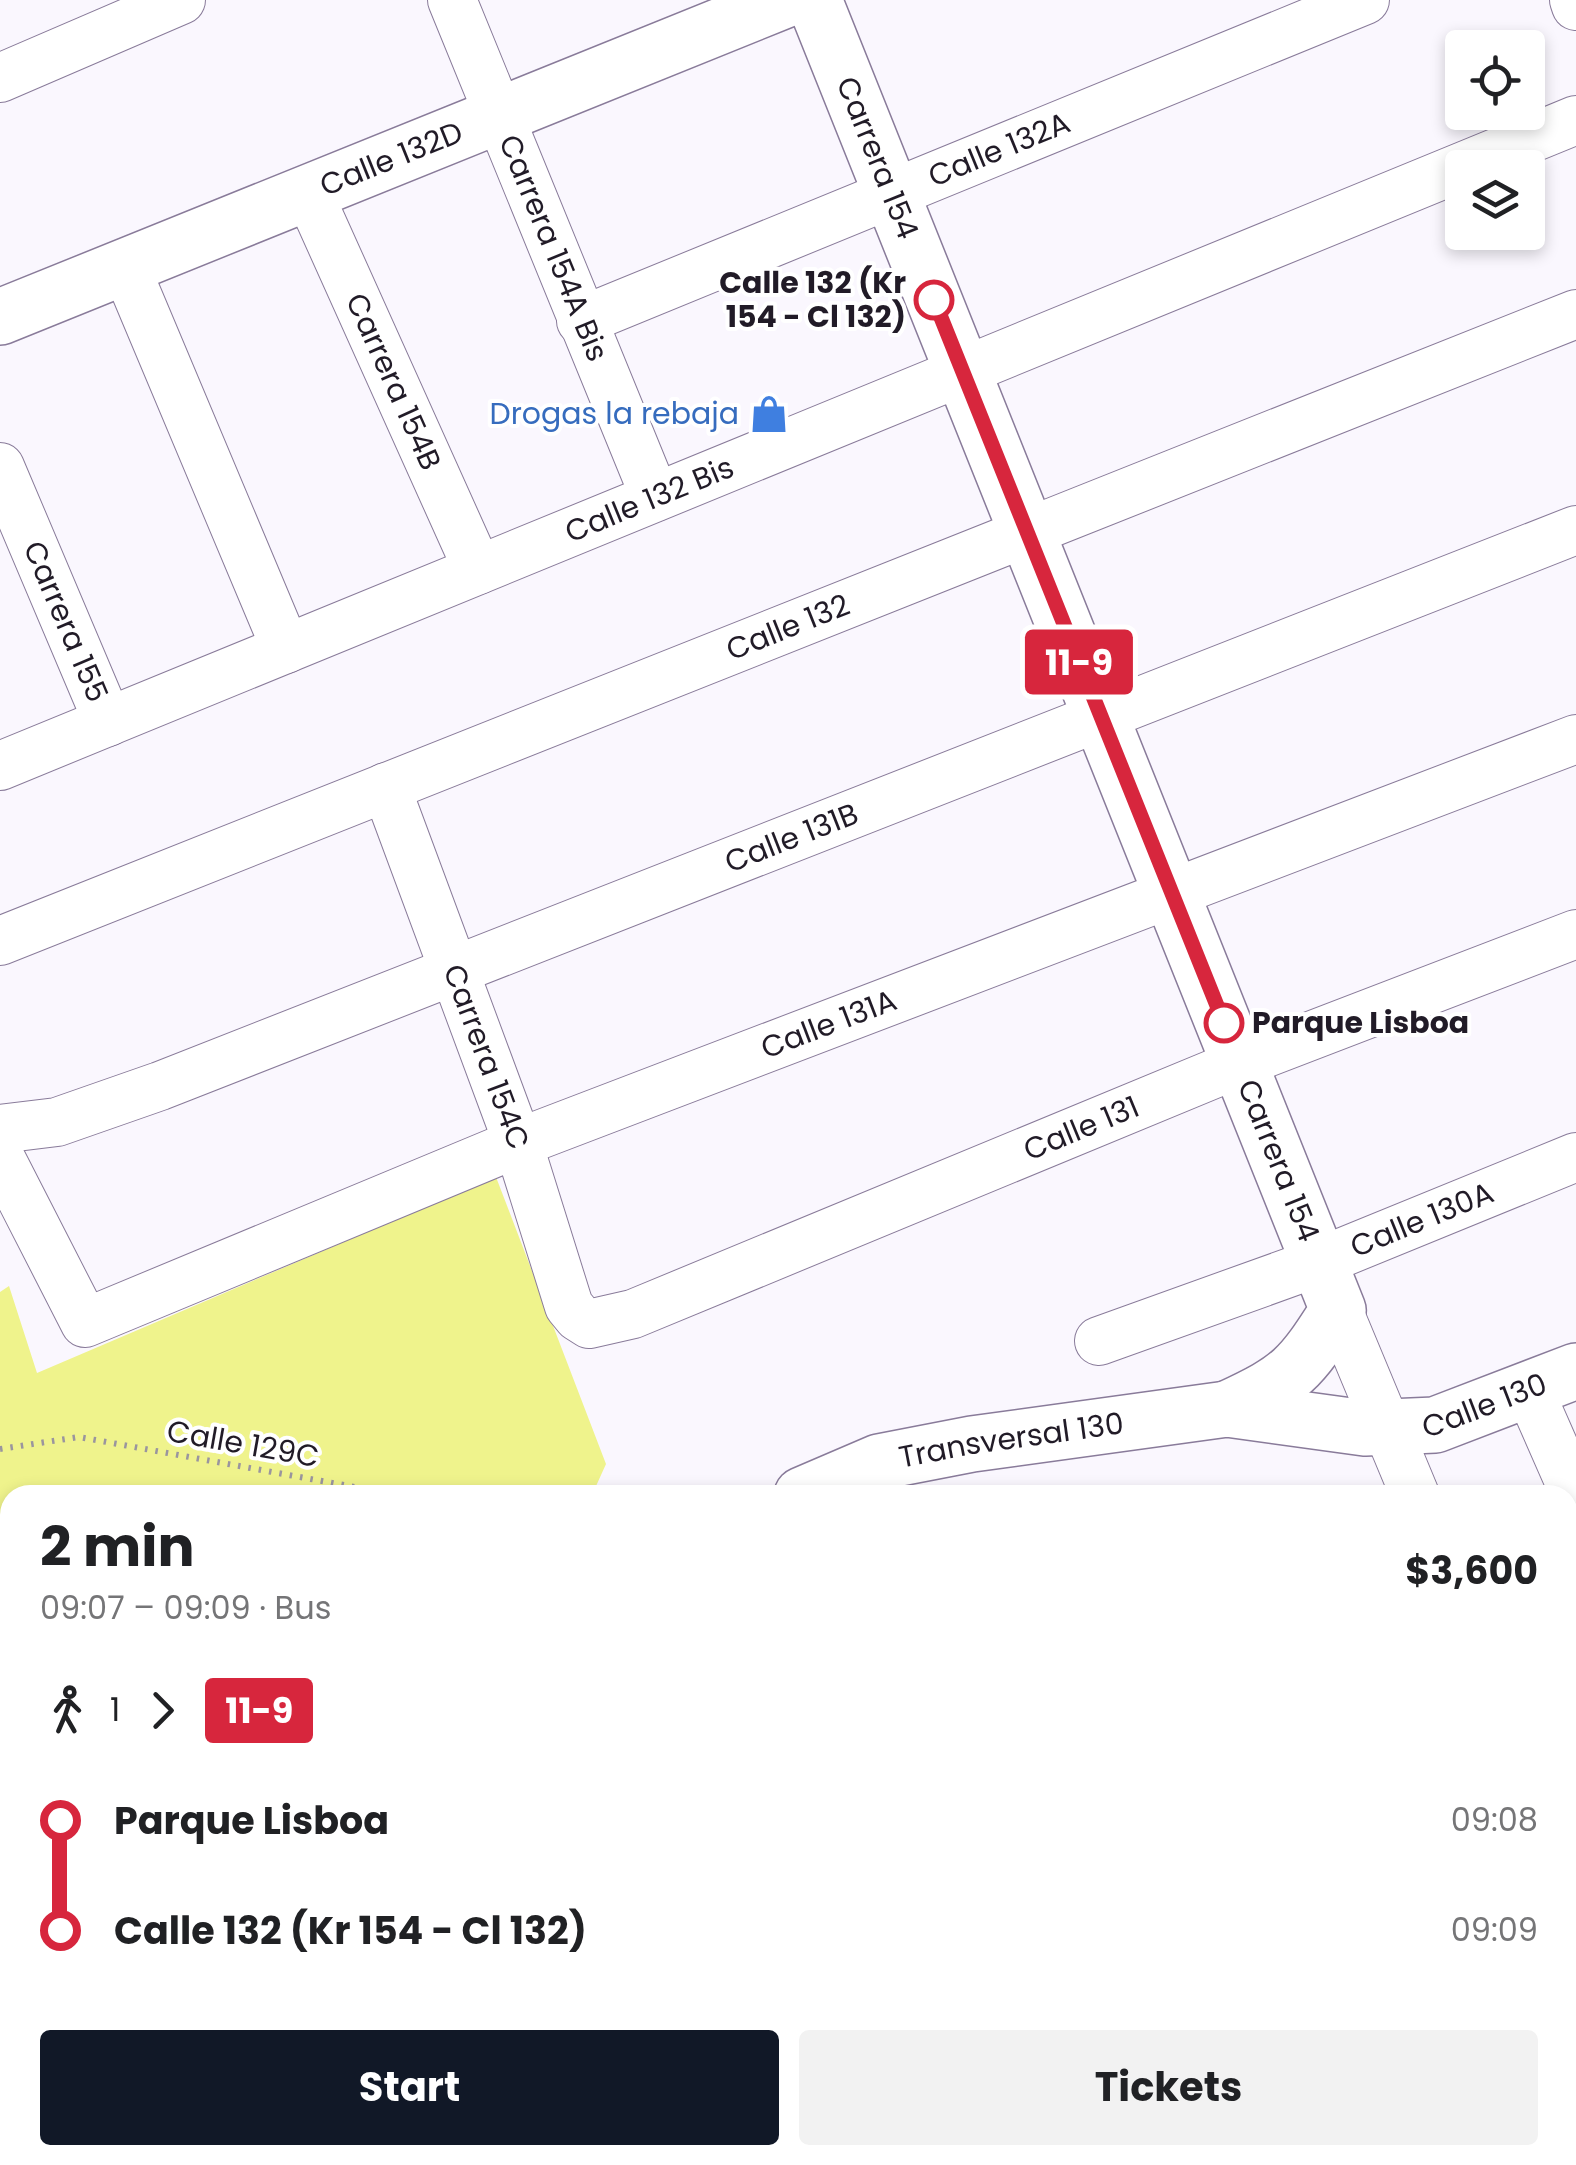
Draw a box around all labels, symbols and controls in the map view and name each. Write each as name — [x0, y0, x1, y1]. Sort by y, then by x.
map controls — [1445, 30, 1545, 250]
button: locate — [1445, 30, 1545, 130]
street label: Carrera 154 — [826, 70, 929, 245]
street label: Calle 132A — [922, 101, 1076, 198]
street label: Calle 132D — [313, 110, 469, 207]
street label: Carrera 154A Bis — [488, 128, 619, 368]
button: layers — [1445, 150, 1545, 250]
place label: Calle 132 (Kr 154 - Cl 132) — [719, 261, 906, 338]
marker: Calle 132 (Kr 154 - Cl 132) — [915, 281, 953, 319]
street label: Carrera 154B — [335, 286, 452, 477]
place label: Drogas la rebaja — [489, 392, 739, 435]
shop icon: Drogas la rebaja — [748, 393, 790, 435]
street label: Calle 132 Bis — [558, 445, 740, 553]
street label: Carrera 155 — [13, 534, 119, 709]
street label: Calle 132 — [720, 583, 856, 671]
line badge: 11-9 — [1009, 630, 1149, 694]
text: 11-9 — [1045, 638, 1113, 687]
street label: Calle 131B — [718, 792, 864, 883]
street label: Carrera 154C — [433, 958, 541, 1156]
street label: Calle 131A — [755, 978, 903, 1069]
place label: Parque Lisboa — [1252, 1001, 1469, 1044]
marker: Parque Lisboa — [1205, 1004, 1243, 1042]
street label: Carrera 154 — [1227, 1073, 1330, 1248]
street label: Calle 131 — [1017, 1085, 1146, 1171]
street label: Calle 130A — [1344, 1171, 1500, 1268]
street label: Calle 130 — [1421, 1362, 1553, 1447]
street label: Transversal 130 — [895, 1401, 1126, 1479]
street label: Calle 129C — [164, 1409, 323, 1478]
text: 2 min — [40, 1508, 195, 1585]
text: $3,600 — [1405, 1544, 1538, 1597]
text: 09:07 – 09:09 · Bus — [40, 1585, 331, 1630]
icon: walk — [40, 1683, 95, 1738]
icon: forward — [135, 1683, 190, 1738]
text: 11-9 — [225, 1686, 293, 1735]
text: 1 — [110, 1687, 120, 1732]
text: Parque Lisboa — [114, 1794, 389, 1847]
text: 09:08 — [1451, 1797, 1538, 1842]
text: Calle 132 (Kr 154 - Cl 132) — [114, 1904, 587, 1957]
text: 09:09 — [1451, 1907, 1538, 1952]
button: Start — [40, 2030, 779, 2145]
button: Tickets — [799, 2030, 1538, 2145]

